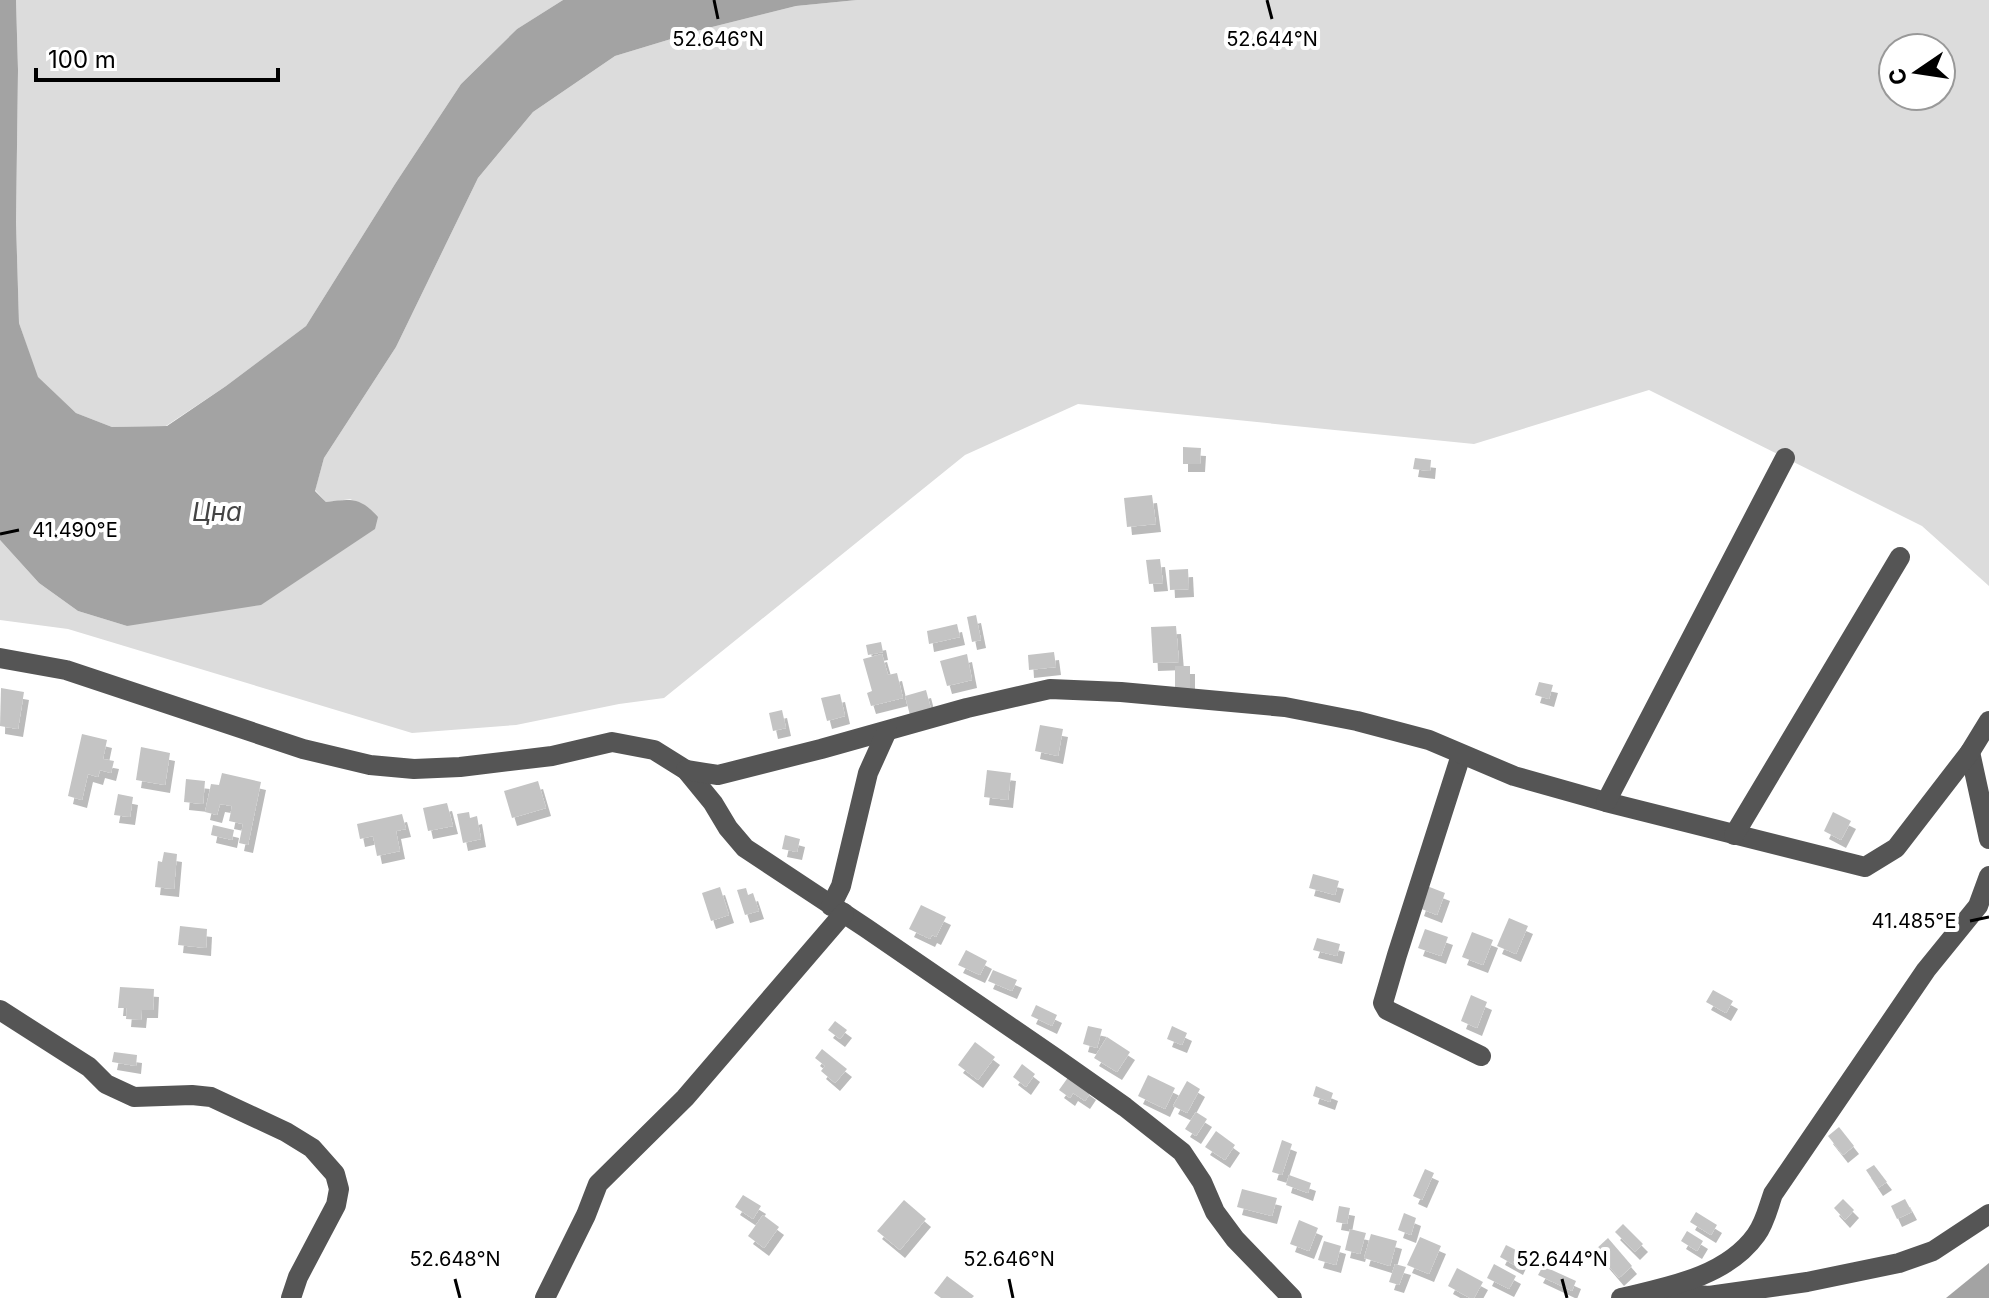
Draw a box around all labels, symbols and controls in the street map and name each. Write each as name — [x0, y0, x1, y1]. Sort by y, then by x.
text: 52.646°N — [672, 27, 764, 51]
text: 52.644°N — [1226, 27, 1318, 51]
scale bar — [36, 32, 278, 82]
north arrow — [1877, 32, 1957, 112]
text: 100 m — [48, 45, 116, 74]
text: С — [1883, 66, 1912, 87]
water label: Цна — [192, 496, 242, 527]
text: 41.490°E — [32, 518, 118, 542]
text: 41.485°E — [1871, 909, 1957, 933]
text: 52.648°N — [409, 1247, 501, 1271]
text: 52.646°N — [963, 1247, 1055, 1271]
text: 52.644°N — [1516, 1247, 1608, 1271]

